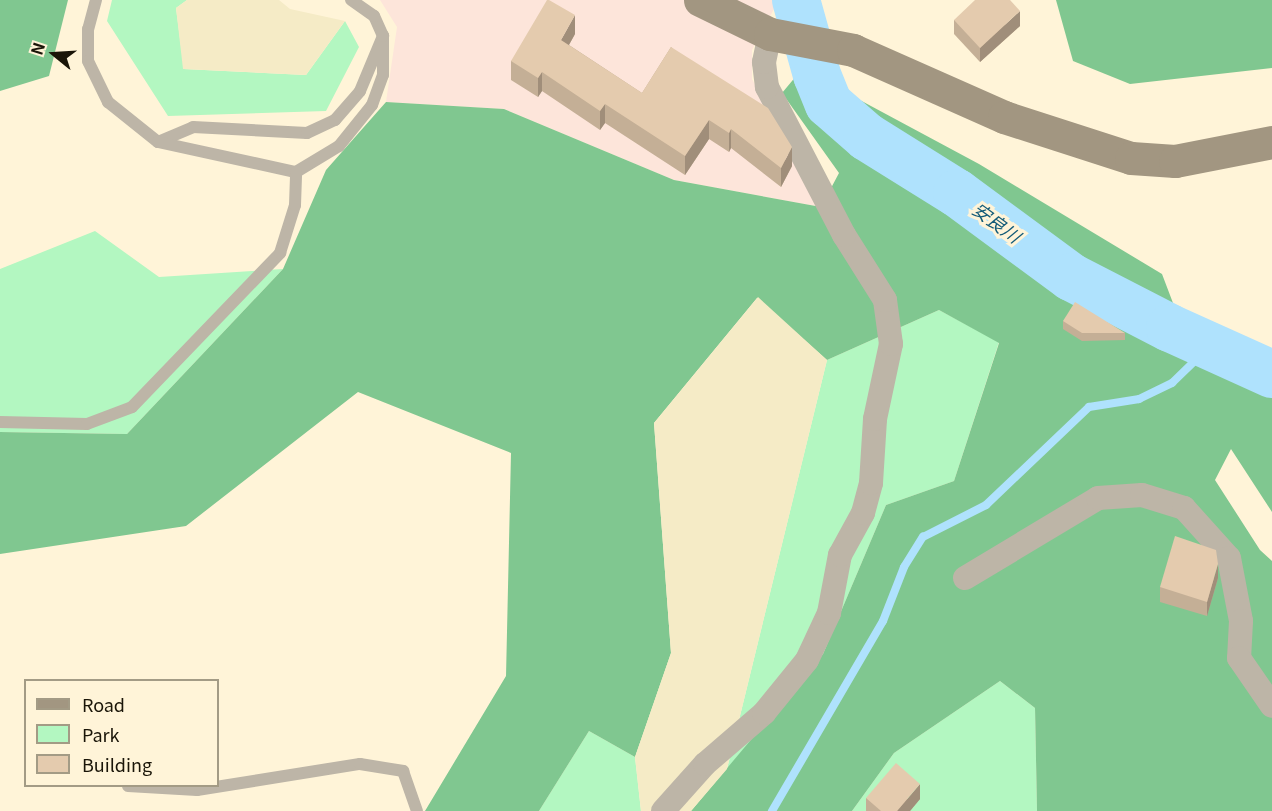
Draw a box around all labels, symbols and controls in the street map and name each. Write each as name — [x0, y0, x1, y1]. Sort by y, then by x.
north arrow — [24, 24, 84, 84]
text: N — [24, 39, 50, 58]
water label: 安良川 — [969, 197, 1025, 247]
legend — [24, 679, 219, 787]
text: Road — [82, 691, 125, 717]
text: Park — [82, 721, 120, 747]
text: Building — [82, 751, 152, 777]

